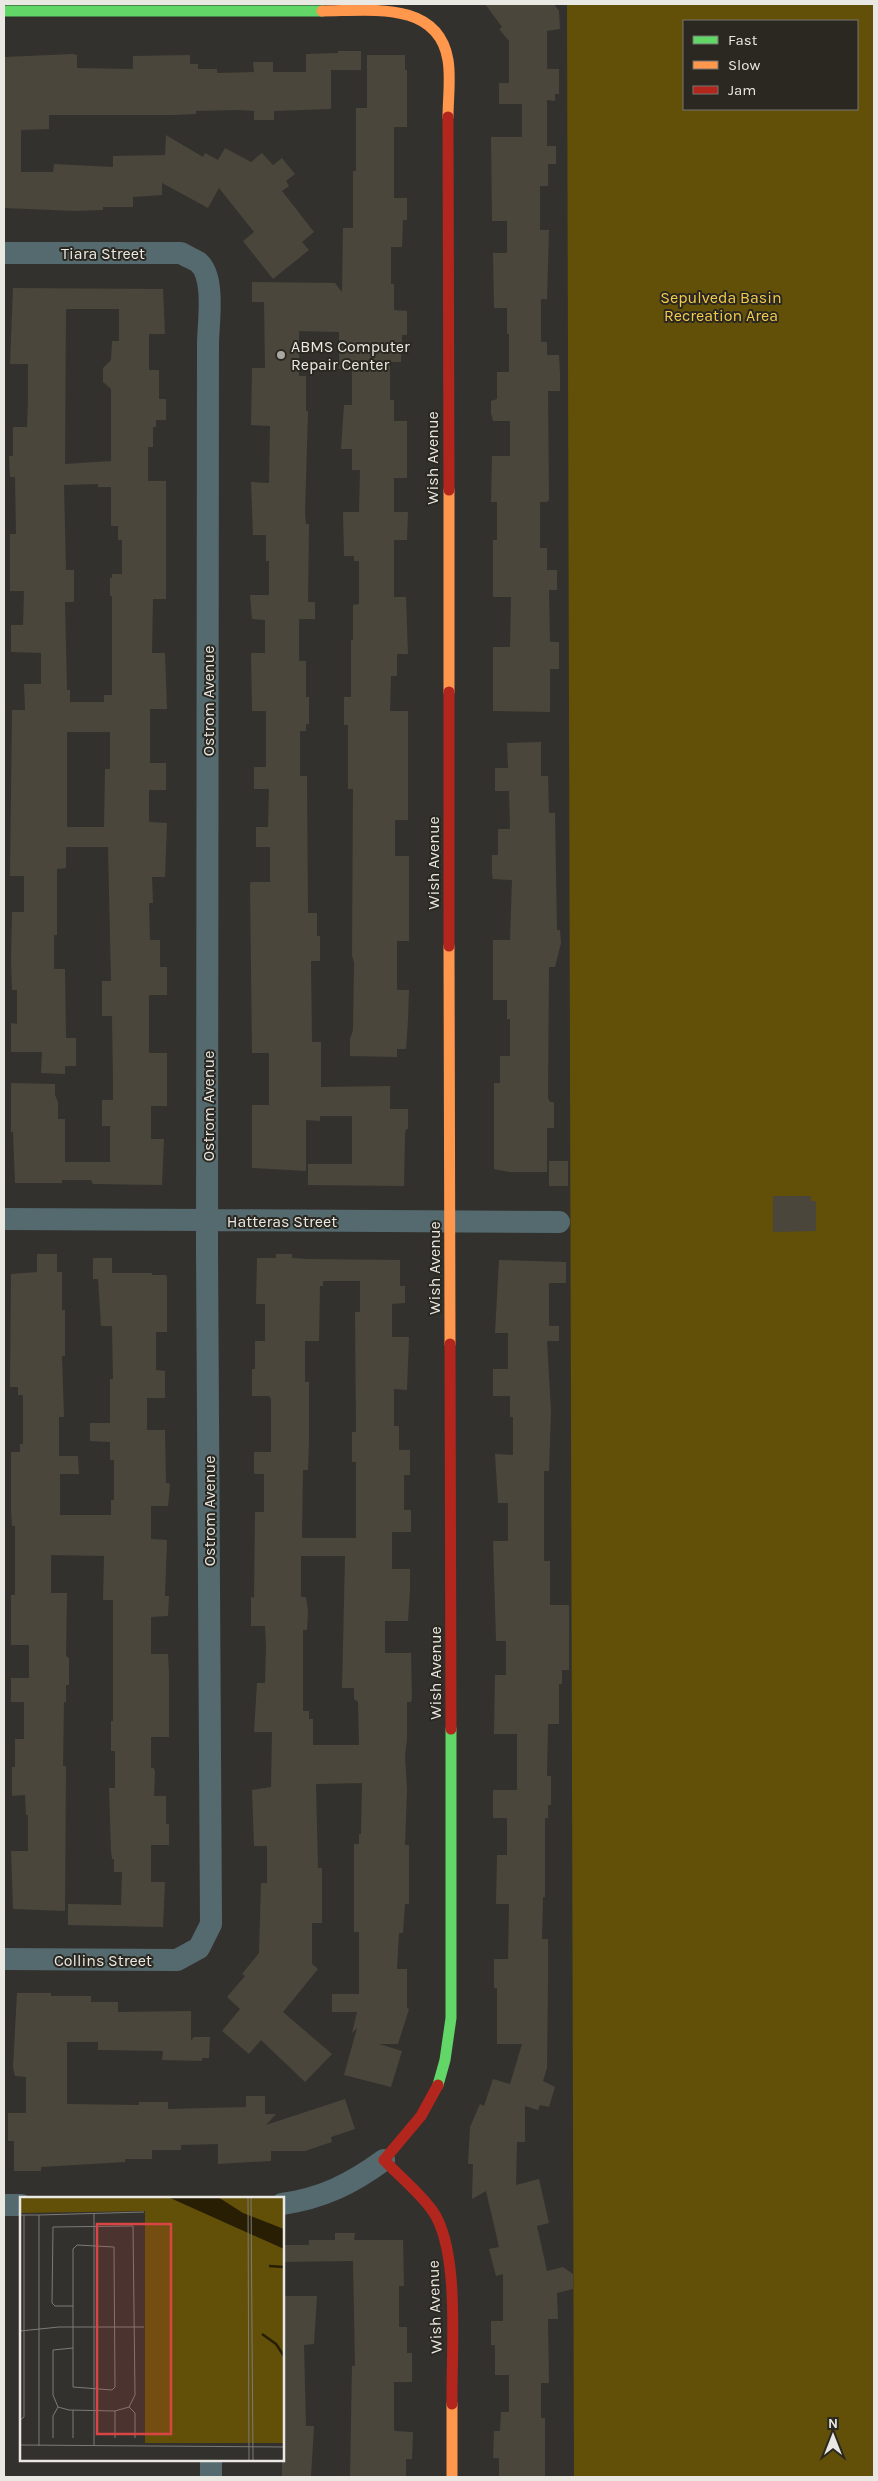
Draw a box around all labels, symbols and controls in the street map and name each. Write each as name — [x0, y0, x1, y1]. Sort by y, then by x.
legend — [683, 20, 858, 110]
text: Fast — [728, 31, 758, 49]
text: Slow — [728, 56, 760, 74]
text: Jam — [728, 81, 756, 99]
street label: Tiara Street — [61, 244, 145, 263]
park label: Sepulveda Basin Recreation Area — [660, 288, 782, 325]
place label: ABMS Computer Repair Center — [291, 337, 410, 374]
marker: ABMS Computer Repair Center — [275, 349, 287, 361]
street label: Wish Avenue — [423, 411, 442, 505]
street label: Ostrom Avenue — [199, 646, 218, 756]
street label: Wish Avenue — [424, 816, 443, 910]
street label: Ostrom Avenue — [199, 1051, 218, 1161]
street label: Hatteras Street — [227, 1212, 337, 1231]
street label: Wish Avenue — [425, 1221, 444, 1315]
street label: Ostrom Avenue — [200, 1456, 219, 1566]
street label: Wish Avenue — [426, 1626, 445, 1720]
street label: Collins Street — [54, 1951, 152, 1970]
inset map — [20, 2197, 284, 2461]
street label: Wish Avenue — [423, 2260, 446, 2354]
north arrow — [808, 2411, 858, 2461]
text: N — [828, 2415, 838, 2432]

